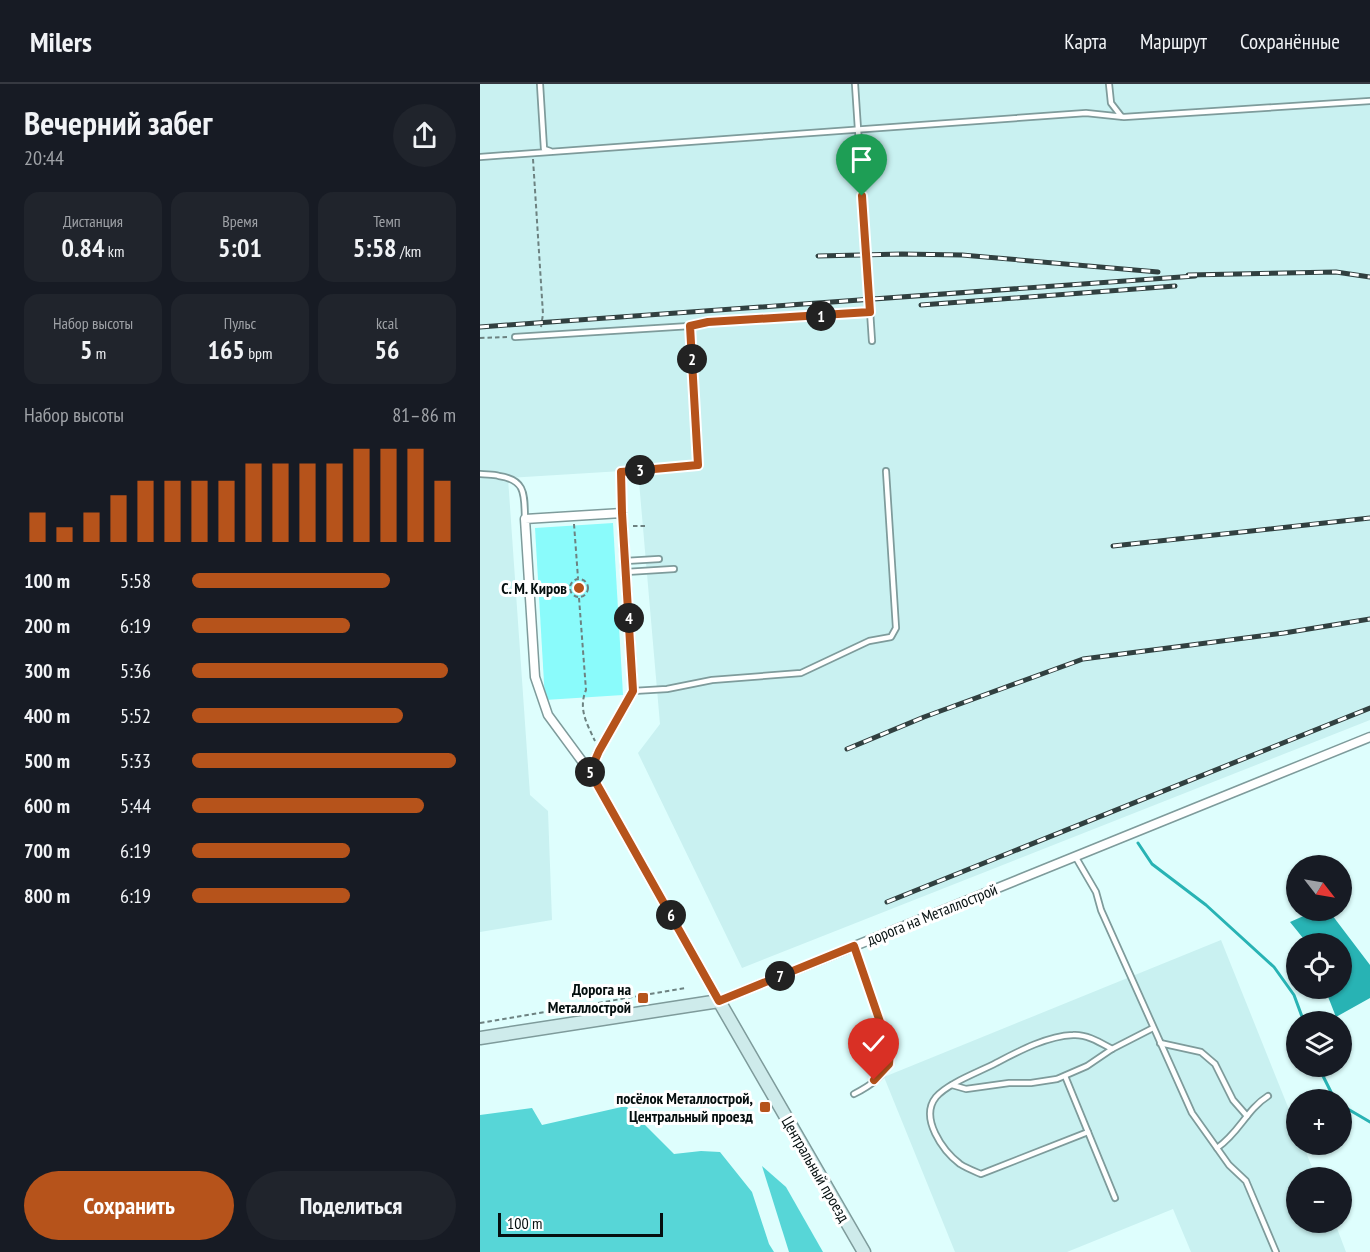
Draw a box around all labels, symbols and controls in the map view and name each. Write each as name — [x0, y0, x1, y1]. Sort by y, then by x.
text: Milers — [30, 23, 92, 60]
text: Карта — [1064, 28, 1107, 55]
text: Маршрут — [1140, 28, 1207, 55]
text: Сохранённые — [1240, 28, 1340, 55]
text: Вечерний забег — [24, 101, 212, 144]
button: share — [393, 104, 456, 167]
pin — [836, 134, 887, 196]
icon: arrive — [845, 143, 878, 176]
text: 20:44 — [24, 145, 64, 171]
text: Дистанция — [63, 211, 123, 231]
text: Время — [222, 211, 258, 231]
text: Темп — [373, 211, 401, 231]
text: 0.84 — [62, 231, 104, 264]
text: 5:01 — [218, 231, 262, 264]
text: 5:58 — [353, 231, 397, 264]
text: km — [104, 241, 124, 261]
text: /km — [397, 241, 421, 261]
pin: 1 — [806, 301, 836, 331]
text: 1 — [817, 306, 825, 326]
text: Набор высоты — [53, 313, 133, 333]
text: Пульс — [224, 313, 256, 333]
text: kcal — [376, 313, 398, 333]
text: 5 — [80, 333, 92, 366]
text: 165 — [207, 333, 245, 366]
text: 56 — [375, 333, 399, 366]
text: m — [92, 343, 106, 363]
text: bpm — [245, 343, 273, 363]
pin: 2 — [677, 344, 707, 374]
text: 2 — [688, 349, 696, 369]
text: Набор высоты — [24, 402, 124, 428]
text: 81–86 m — [392, 402, 456, 428]
pin: 3 — [625, 455, 655, 485]
text: 3 — [636, 460, 644, 480]
text: 100 m — [24, 568, 70, 594]
text: 5:58 — [120, 568, 151, 594]
place label: С. М. Киров — [501, 578, 567, 598]
marker: С. М. Киров — [572, 581, 586, 595]
pin: 4 — [614, 603, 644, 633]
text: 4 — [625, 608, 633, 628]
text: 200 m — [24, 613, 70, 639]
text: 6:19 — [120, 613, 151, 639]
text: 300 m — [24, 658, 70, 684]
text: 5:36 — [120, 658, 151, 684]
text: 400 m — [24, 703, 70, 729]
text: 5:52 — [120, 703, 151, 729]
text: 500 m — [24, 748, 70, 774]
text: 5:33 — [120, 748, 151, 774]
pin: 5 — [575, 757, 605, 787]
text: 5 — [586, 762, 594, 782]
text: 600 m — [24, 793, 70, 819]
text: 5:44 — [120, 793, 151, 819]
text: 700 m — [24, 838, 70, 864]
text: 6:19 — [120, 838, 151, 864]
north arrow — [1286, 855, 1352, 921]
map controls — [1286, 855, 1352, 1233]
street label: дорога на Металлострой — [864, 879, 1000, 949]
text: 800 m — [24, 883, 70, 909]
text: 6:19 — [120, 883, 151, 909]
pin: 6 — [656, 900, 686, 930]
text: 6 — [667, 905, 675, 925]
button: locate — [1286, 933, 1352, 999]
pin: 7 — [765, 961, 795, 991]
text: 7 — [776, 966, 784, 986]
place label: Дорога на Металлострой — [548, 979, 631, 1017]
marker: Дорога на Металлострой — [636, 991, 650, 1005]
button: layers — [1286, 1011, 1352, 1077]
pin — [848, 1018, 899, 1080]
icon: check — [857, 1027, 890, 1060]
place label: посёлок Металлострой, Центральный проезд — [616, 1088, 753, 1126]
button: + — [1286, 1089, 1352, 1155]
marker: посёлок Металлострой, Центральный проезд — [758, 1100, 772, 1114]
street label: Центральный проезд — [778, 1112, 854, 1226]
button: − — [1286, 1167, 1352, 1233]
button: Сохранить — [24, 1171, 234, 1240]
button: Поделиться — [246, 1171, 456, 1240]
scale bar — [498, 1210, 663, 1238]
text: 100 m — [507, 1213, 542, 1233]

